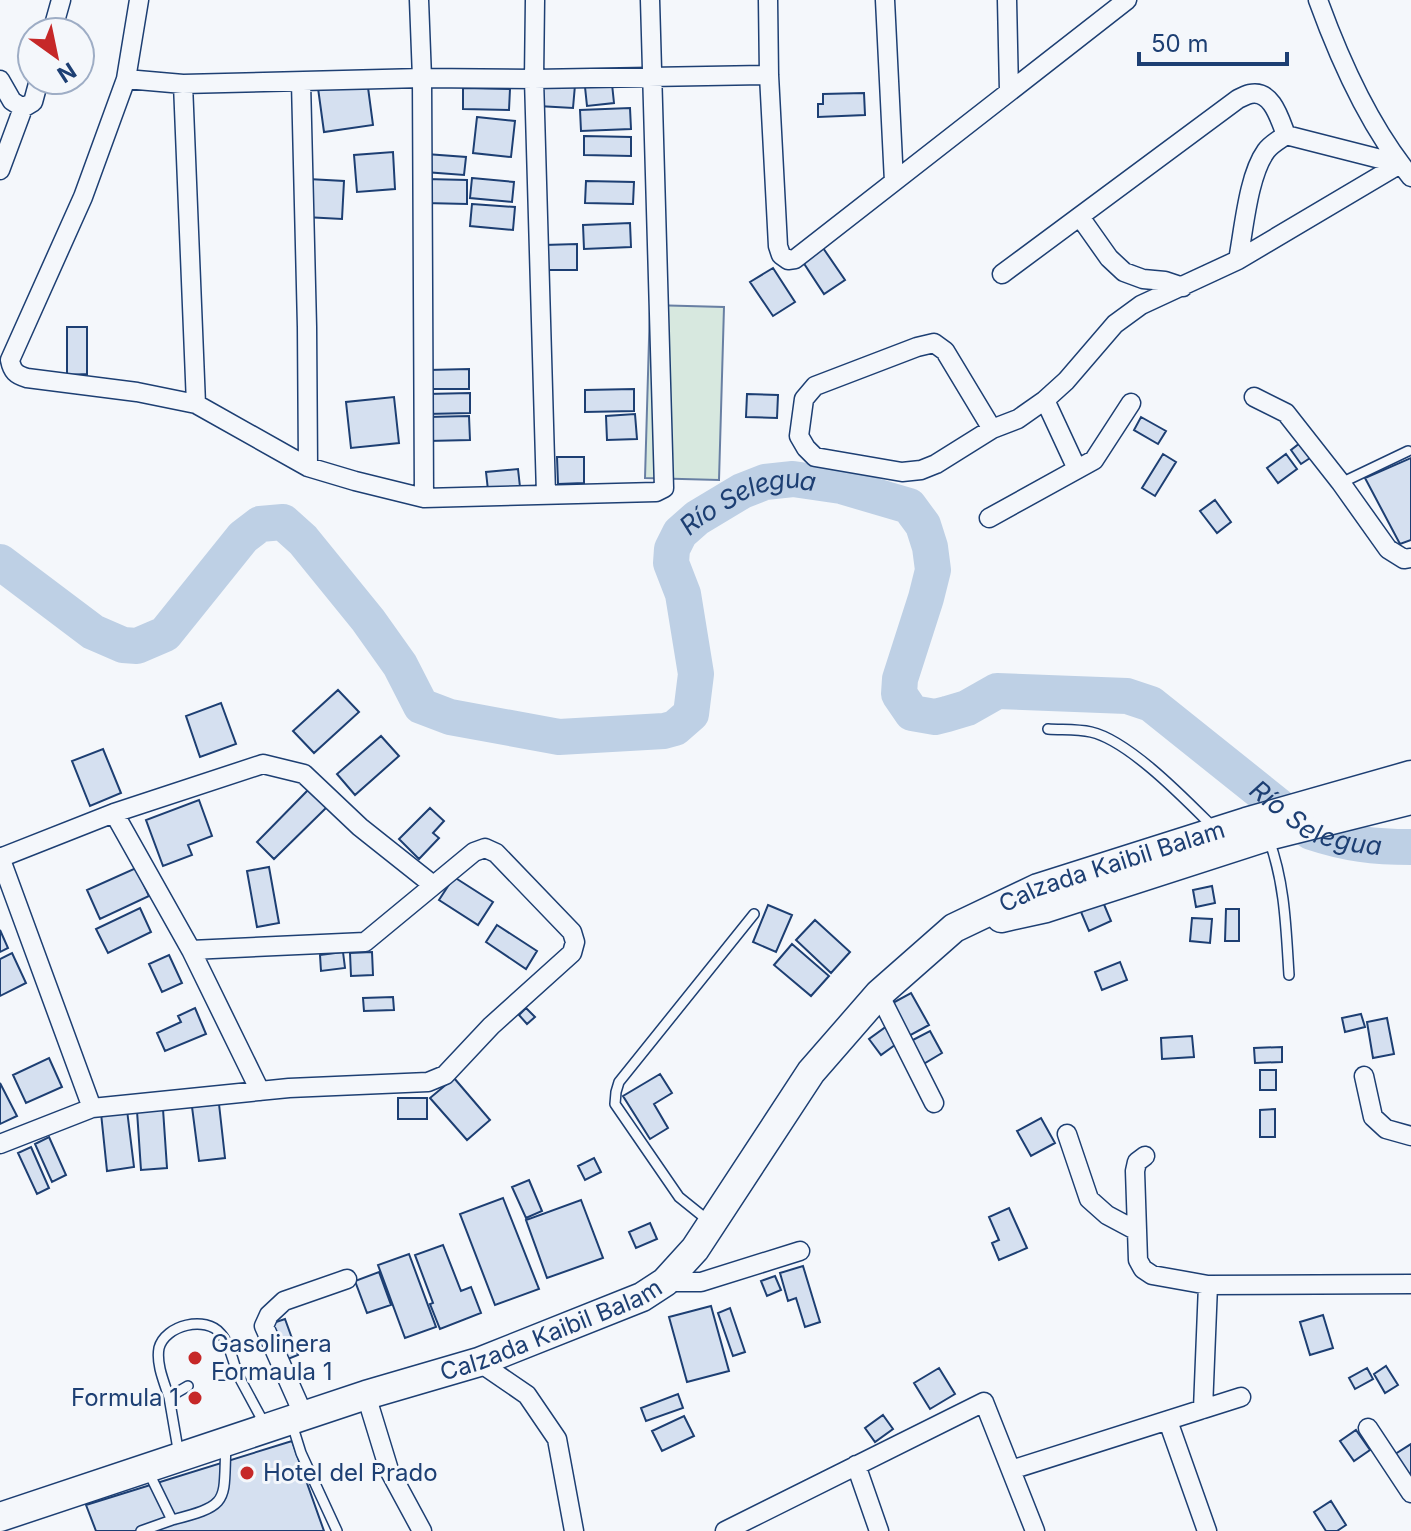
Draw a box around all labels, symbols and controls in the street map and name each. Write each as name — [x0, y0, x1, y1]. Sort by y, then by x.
north arrow — [16, 16, 96, 96]
scale bar — [1139, 16, 1287, 66]
text: 50 m — [1151, 29, 1209, 58]
text: N — [53, 57, 81, 88]
water label: Río Selegua — [673, 462, 818, 541]
water label: Río Selegua — [1244, 773, 1383, 861]
street label: Calzada Kaibil Balam — [994, 815, 1228, 918]
street label: Calzada Kaibil Balam — [437, 1273, 667, 1387]
place label: Gasolinera Formaula 1 — [211, 1329, 333, 1386]
marker: Gasolinera Formaula 1 — [186, 1349, 204, 1367]
place label: Formula 1 — [71, 1383, 179, 1412]
marker: Formula 1 — [186, 1389, 204, 1407]
place label: Hotel del Prado — [263, 1458, 438, 1487]
marker: Hotel del Prado — [238, 1464, 256, 1482]

